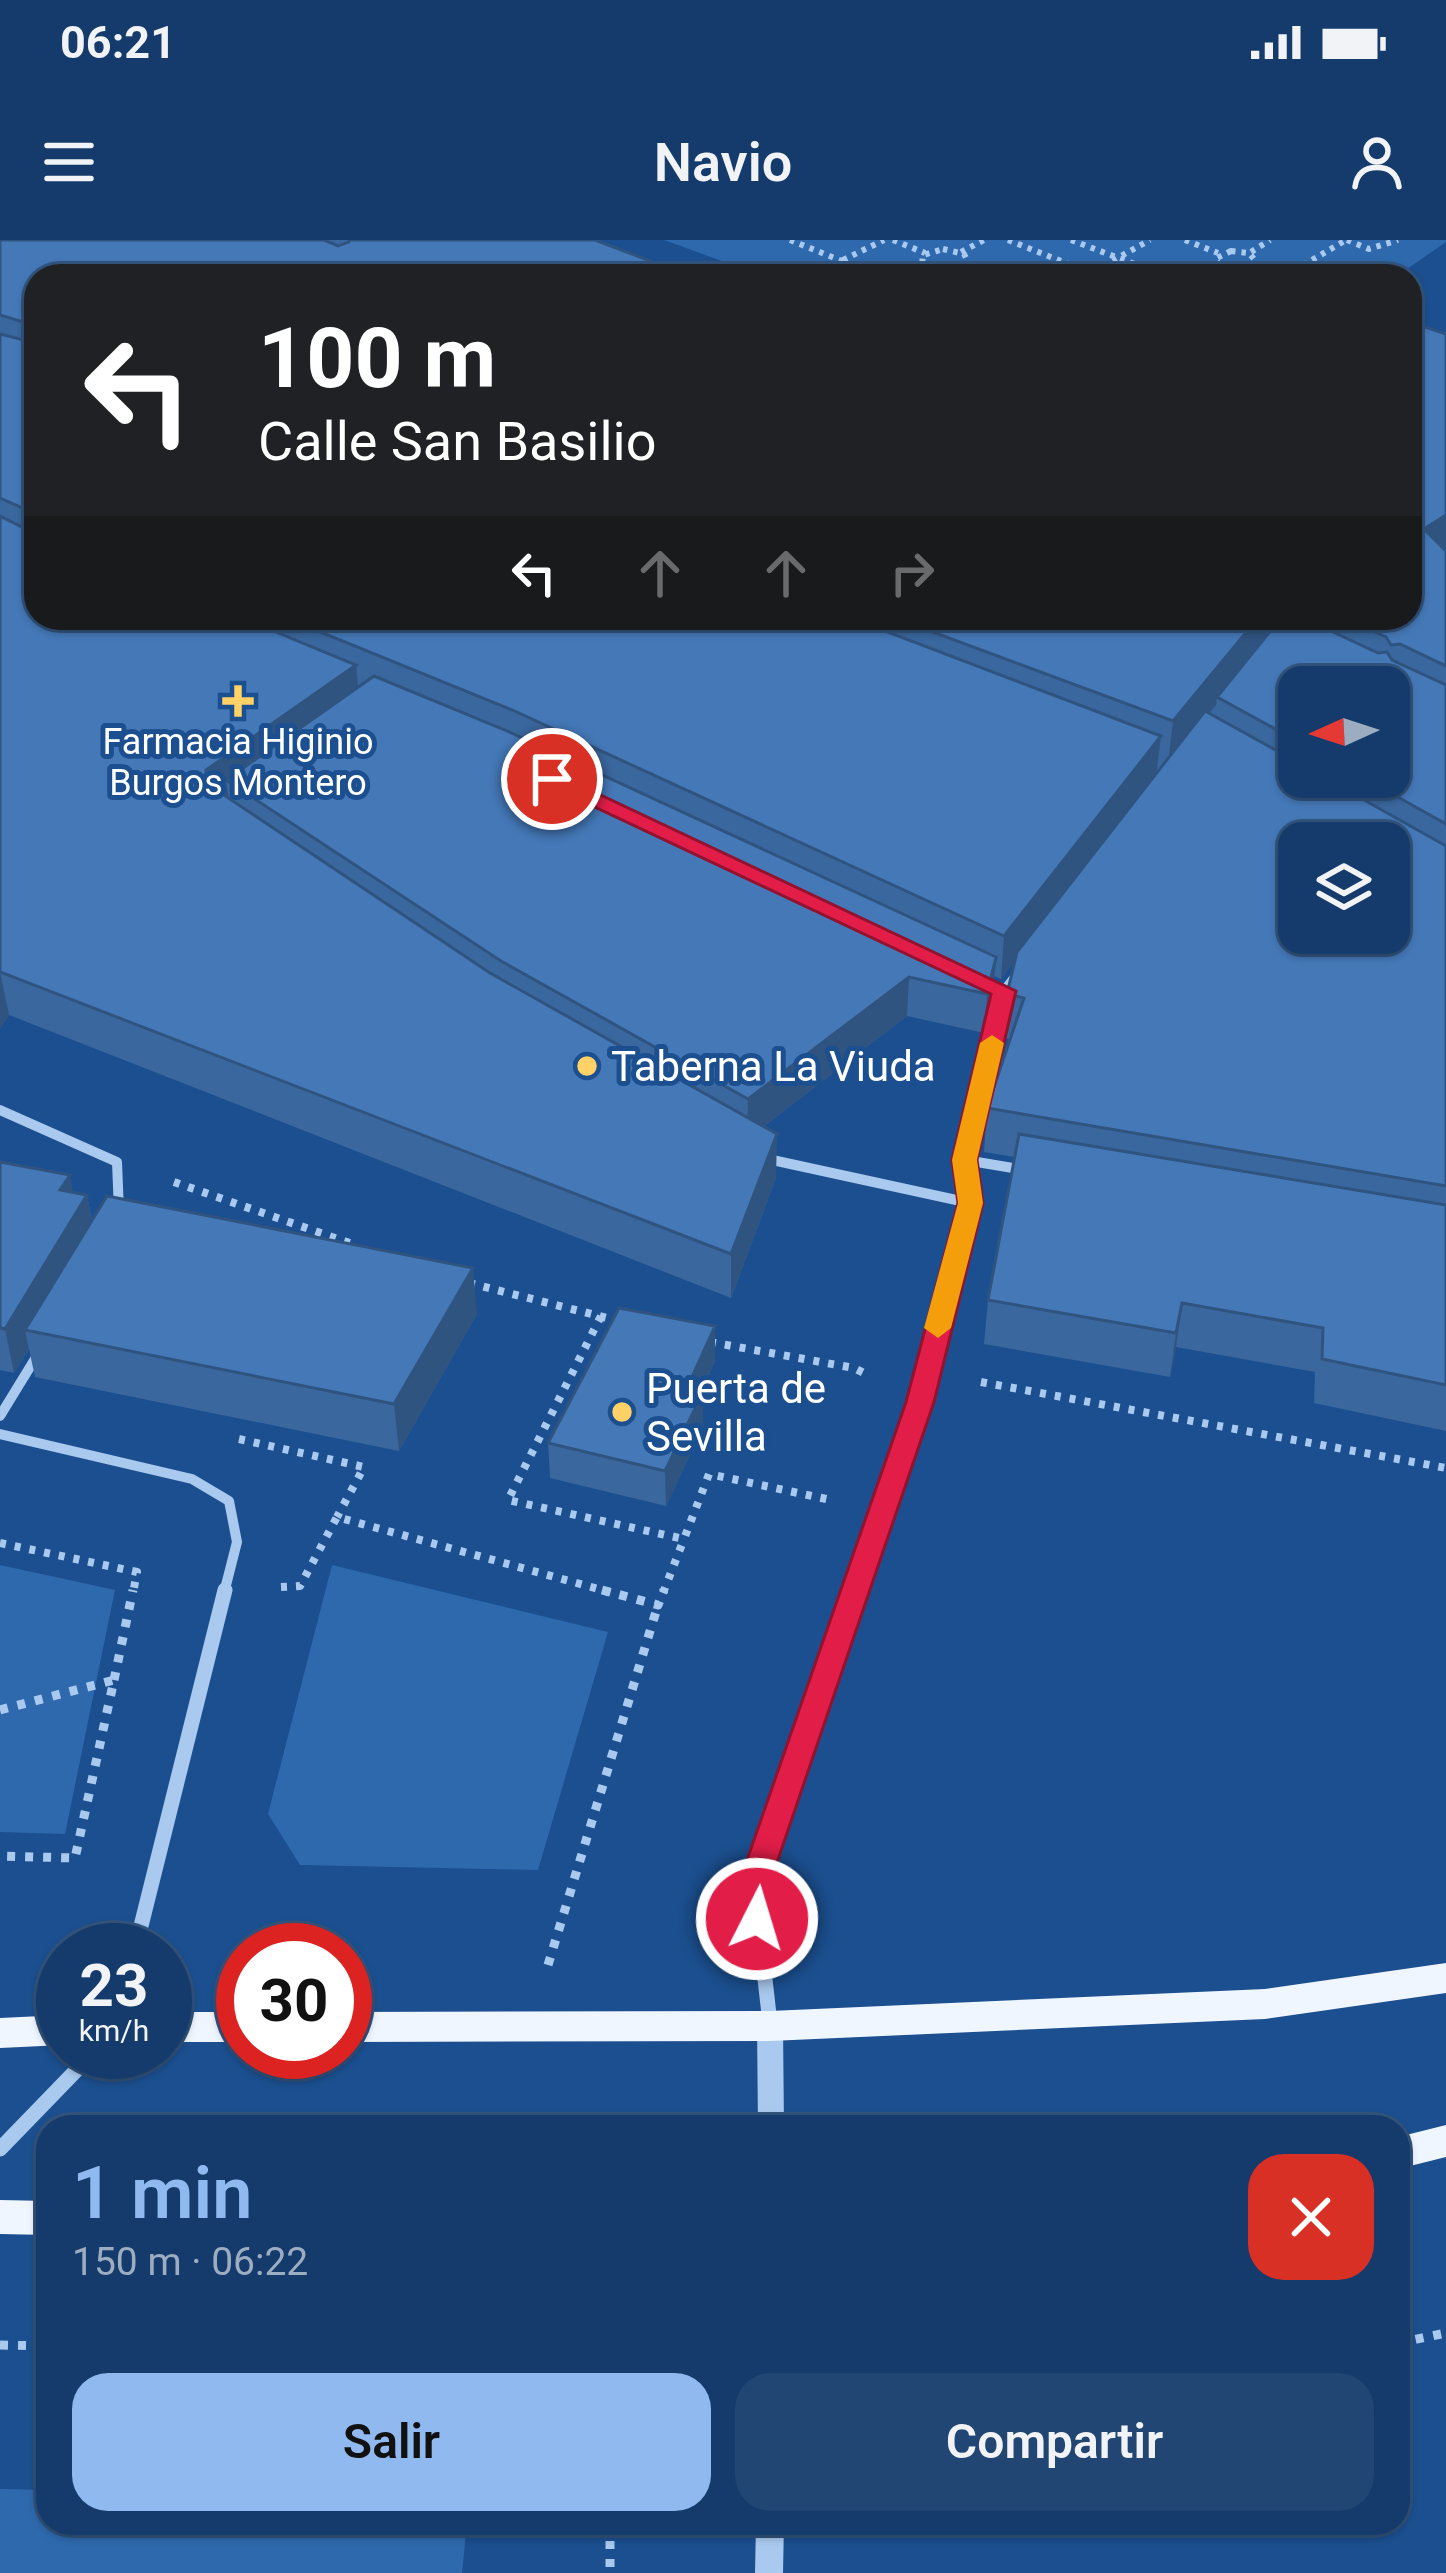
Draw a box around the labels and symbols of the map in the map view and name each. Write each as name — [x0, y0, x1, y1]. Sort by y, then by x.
north arrow — [1278, 666, 1410, 798]
marker: Farmacia Higinio Burgos Montero — [225, 688, 251, 714]
place label: Farmacia Higinio Burgos Montero — [103, 721, 373, 804]
pin — [501, 728, 603, 830]
place label: Taberna La Viuda — [611, 1042, 936, 1091]
marker: Taberna La Viuda — [574, 1053, 600, 1079]
place label: Puerta de Sevilla — [646, 1364, 826, 1461]
marker: Puerta de Sevilla — [609, 1399, 635, 1425]
position arrow — [694, 1856, 820, 1982]
speed limit sign: 30 — [216, 1923, 372, 2079]

